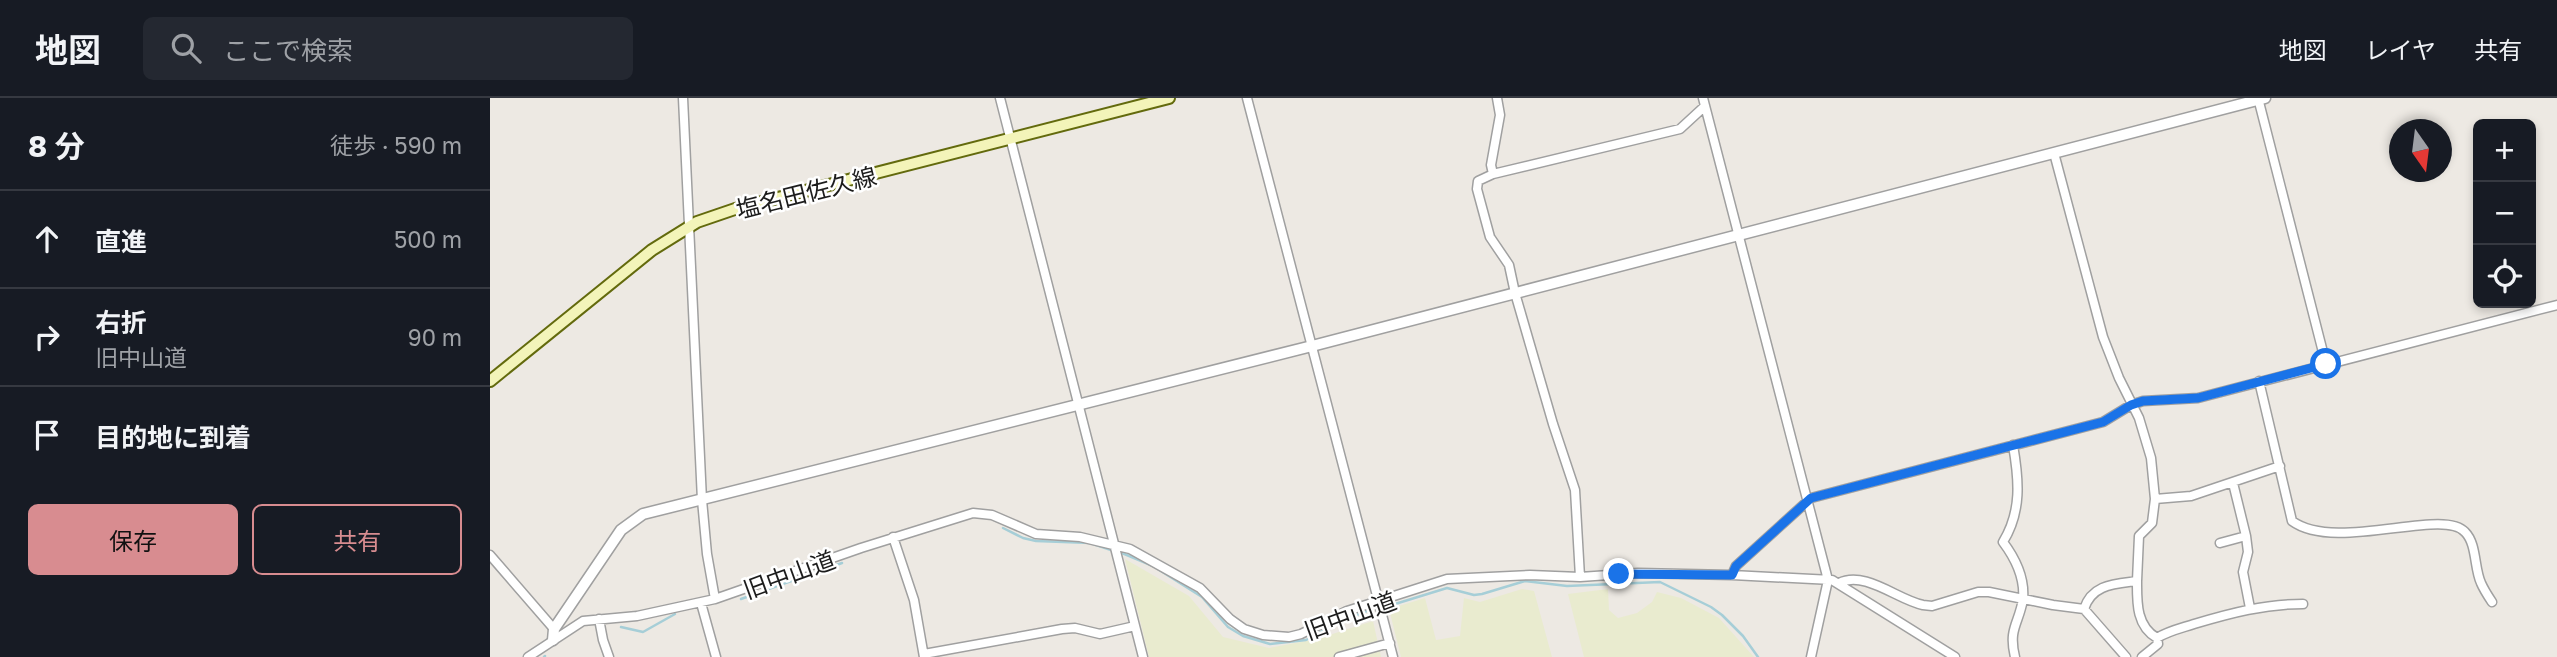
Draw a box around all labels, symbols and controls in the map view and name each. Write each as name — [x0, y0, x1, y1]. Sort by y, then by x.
search box — [143, 17, 633, 80]
icon: search — [167, 29, 205, 67]
text: 地図 — [35, 30, 101, 69]
text: ここで検索 — [223, 35, 353, 66]
text: 地図 — [2279, 35, 2327, 64]
text: レイヤ — [2365, 35, 2436, 64]
text: 共有 — [2474, 35, 2522, 64]
north arrow — [2389, 119, 2452, 182]
map controls — [2473, 119, 2536, 308]
button: + — [2473, 119, 2536, 182]
text: 8 分 — [28, 128, 85, 164]
text: 徒歩 · 590 m — [330, 131, 462, 159]
street label: 塩名田佐久線 — [733, 161, 879, 223]
button: − — [2473, 182, 2536, 245]
icon: ahead — [28, 220, 66, 258]
text: 500 m — [394, 225, 462, 253]
text: 直進 — [95, 226, 147, 257]
button: locate — [2473, 245, 2536, 308]
text: 右折 — [95, 307, 147, 338]
icon: right — [28, 318, 66, 356]
text: 90 m — [408, 323, 462, 351]
text: 旧中山道 — [95, 343, 187, 371]
route start — [2310, 348, 2341, 379]
icon: arrive — [28, 416, 66, 454]
text: 目的地に到着 — [95, 422, 251, 453]
button: 保存 — [28, 504, 238, 575]
button: 共有 — [252, 504, 462, 575]
street label: 旧中山道 — [739, 544, 839, 604]
route end — [1603, 558, 1634, 589]
street label: 旧中山道 — [1300, 585, 1400, 645]

